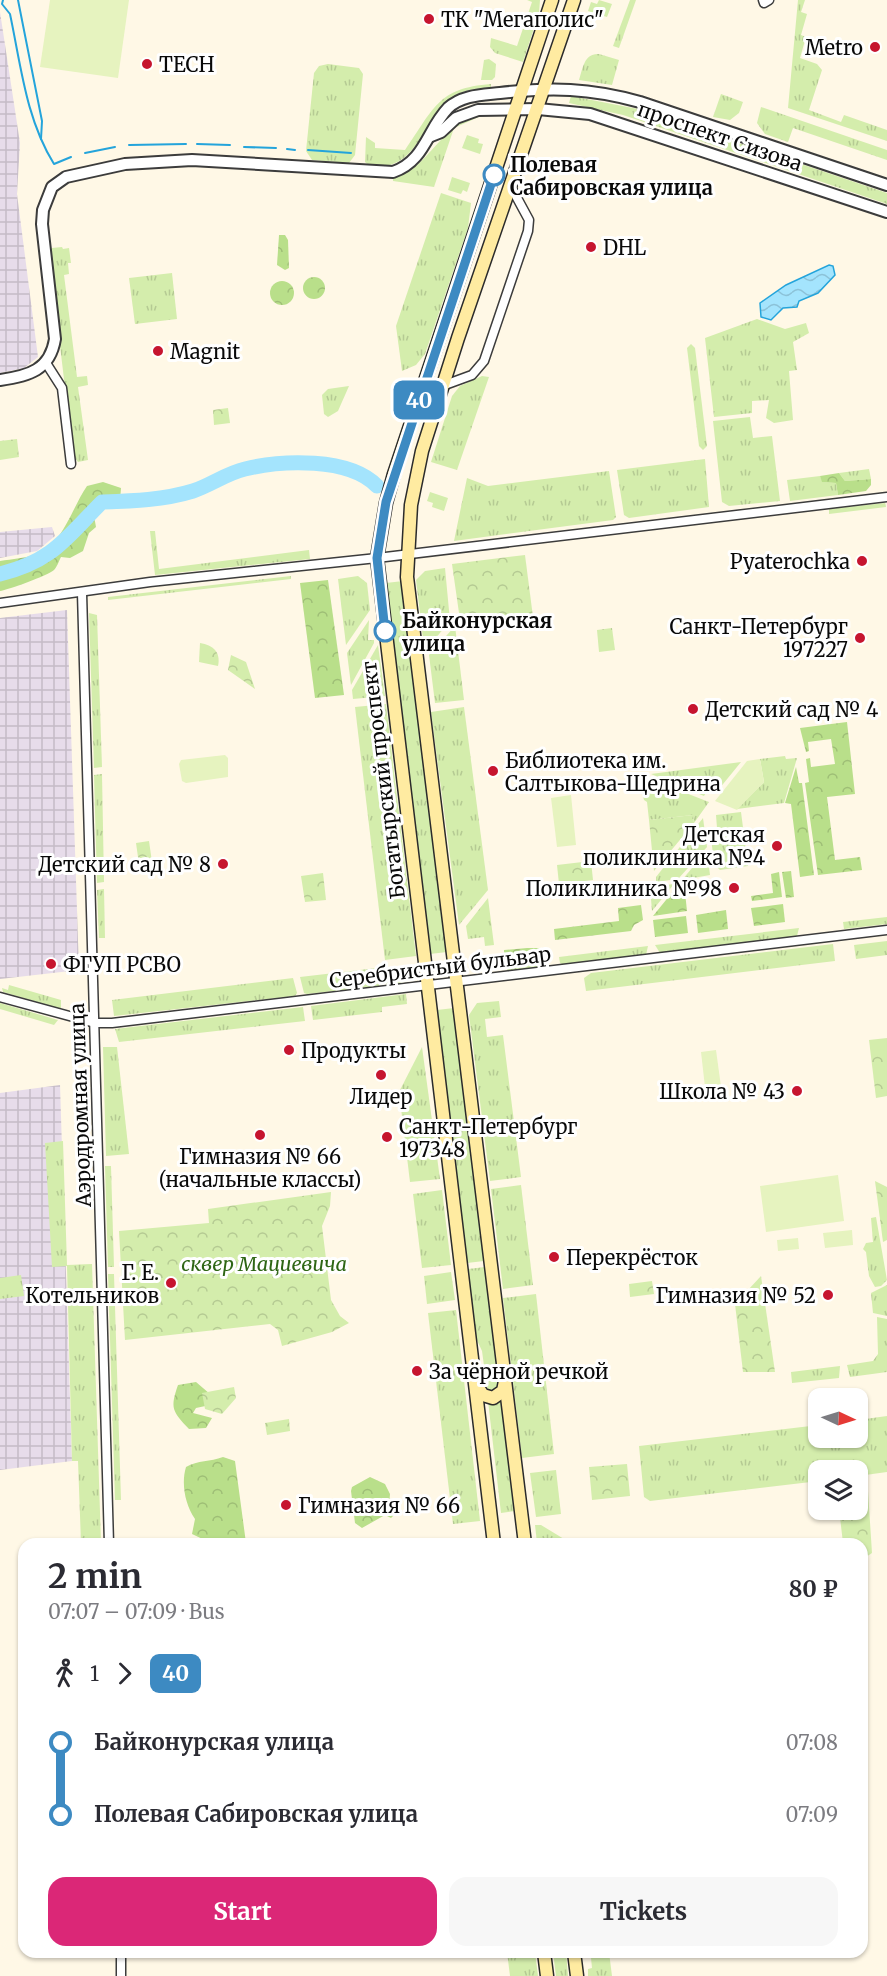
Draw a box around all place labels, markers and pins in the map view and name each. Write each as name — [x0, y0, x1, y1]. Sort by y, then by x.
place label: ТК "Мегаполис" — [441, 7, 604, 32]
marker: ТК "Мегаполис" — [422, 12, 436, 26]
place label: Metro — [805, 35, 863, 60]
marker: Metro — [868, 40, 882, 54]
place label: TECH — [159, 52, 215, 77]
marker: TECH — [140, 57, 154, 71]
place label: Полевая Сабировская улица — [510, 152, 713, 200]
marker: Полевая Сабировская улица — [483, 164, 505, 186]
place label: DHL — [603, 235, 647, 260]
marker: DHL — [584, 240, 598, 254]
place label: Magnit — [170, 339, 240, 364]
marker: Magnit — [151, 344, 165, 358]
place label: Pyaterochka — [730, 549, 850, 574]
marker: Pyaterochka — [855, 554, 869, 568]
place label: Байконурская улица — [402, 608, 552, 656]
place label: Санкт-Петербург 197227 — [669, 614, 848, 662]
marker: Байконурская улица — [374, 620, 396, 642]
marker: Санкт-Петербург 197227 — [853, 631, 867, 645]
place label: Детский сад № 4 — [705, 697, 878, 722]
marker: Детский сад № 4 — [686, 702, 700, 716]
place label: Библиотека им. Салтыкова-Щедрина — [505, 748, 721, 796]
marker: Библиотека им. Салтыкова-Щедрина — [486, 764, 500, 778]
place label: Детская поликлиника №4 — [583, 822, 765, 870]
marker: Детская поликлиника №4 — [770, 839, 784, 853]
place label: Детский сад № 8 — [38, 852, 211, 877]
marker: Детский сад № 8 — [216, 857, 230, 871]
place label: Поликлиника №98 — [525, 876, 722, 901]
marker: Поликлиника №98 — [727, 881, 741, 895]
place label: ФГУП РСВО — [63, 952, 181, 977]
marker: ФГУП РСВО — [44, 957, 58, 971]
place label: Продукты — [301, 1038, 406, 1063]
marker: Продукты — [282, 1043, 296, 1057]
marker: Лидер — [374, 1068, 388, 1082]
place label: Школа № 43 — [659, 1079, 785, 1104]
place label: Лидер — [350, 1084, 412, 1109]
marker: Школа № 43 — [790, 1084, 804, 1098]
place label: Санкт-Петербург 197348 — [399, 1114, 578, 1162]
marker: Гимназия № 66 (начальные классы) — [253, 1128, 267, 1142]
marker: Санкт-Петербург 197348 — [380, 1130, 394, 1144]
place label: Гимназия № 66 (начальные классы) — [159, 1144, 361, 1192]
place label: Перекрёсток — [566, 1245, 698, 1270]
marker: Перекрёсток — [547, 1250, 561, 1264]
place label: Г. Е. Котельников — [25, 1260, 159, 1308]
marker: Г. Е. Котельников — [164, 1276, 178, 1290]
place label: Гимназия № 52 — [655, 1283, 816, 1308]
marker: Гимназия № 52 — [821, 1288, 835, 1302]
place label: За чёрной речкой — [429, 1359, 609, 1384]
marker: За чёрной речкой — [410, 1364, 424, 1378]
place label: Гимназия № 66 — [298, 1493, 460, 1518]
marker: Гимназия № 66 — [279, 1498, 293, 1512]

